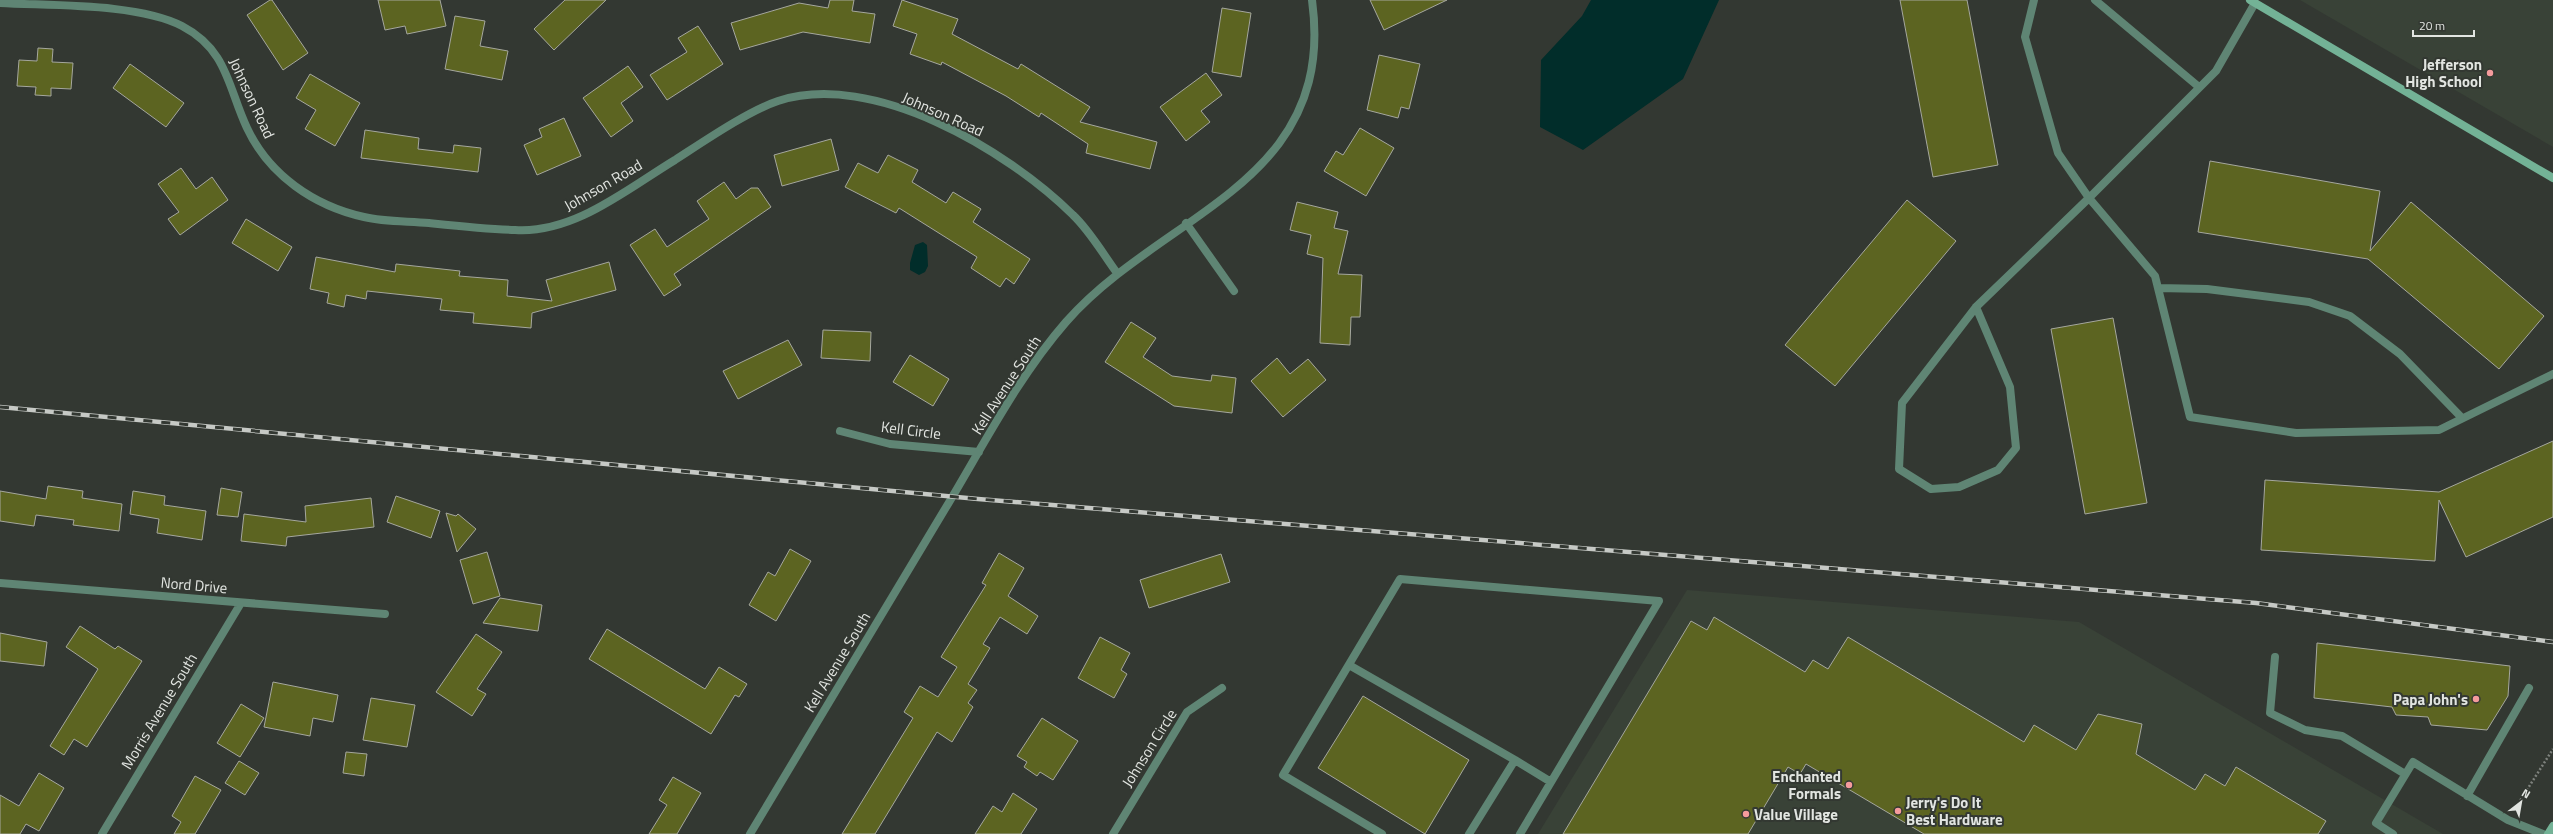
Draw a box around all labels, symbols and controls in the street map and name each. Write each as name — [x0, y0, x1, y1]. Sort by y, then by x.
scale bar — [2413, 12, 2474, 38]
text: 20 m — [2419, 16, 2445, 35]
place label: Jefferson High School — [2405, 53, 2482, 93]
street label: Johnson Road — [223, 54, 281, 142]
marker: Jefferson High School — [2485, 68, 2495, 78]
street label: Johnson Road — [899, 86, 987, 142]
street label: Johnson Road — [560, 153, 646, 217]
street label: Kell Avenue South — [965, 331, 1047, 439]
street label: Kell Circle — [880, 415, 942, 445]
street label: Nord Drive — [160, 571, 228, 599]
street label: Kell Avenue South — [798, 607, 876, 717]
street label: Morris Avenue South — [115, 649, 203, 773]
place label: Papa John's — [2393, 688, 2468, 711]
marker: Papa John's — [2471, 694, 2481, 704]
street label: Johnson Circle — [1116, 704, 1182, 792]
place label: Enchanted Formals — [1772, 765, 1841, 805]
marker: Enchanted Formals — [1844, 780, 1854, 790]
north arrow — [2501, 782, 2541, 822]
text: N — [2519, 785, 2534, 802]
place label: Jerry's Do It Best Hardware — [1906, 791, 2003, 831]
place label: Value Village — [1754, 803, 1838, 826]
marker: Jerry's Do It Best Hardware — [1893, 806, 1903, 816]
marker: Value Village — [1741, 809, 1751, 819]

